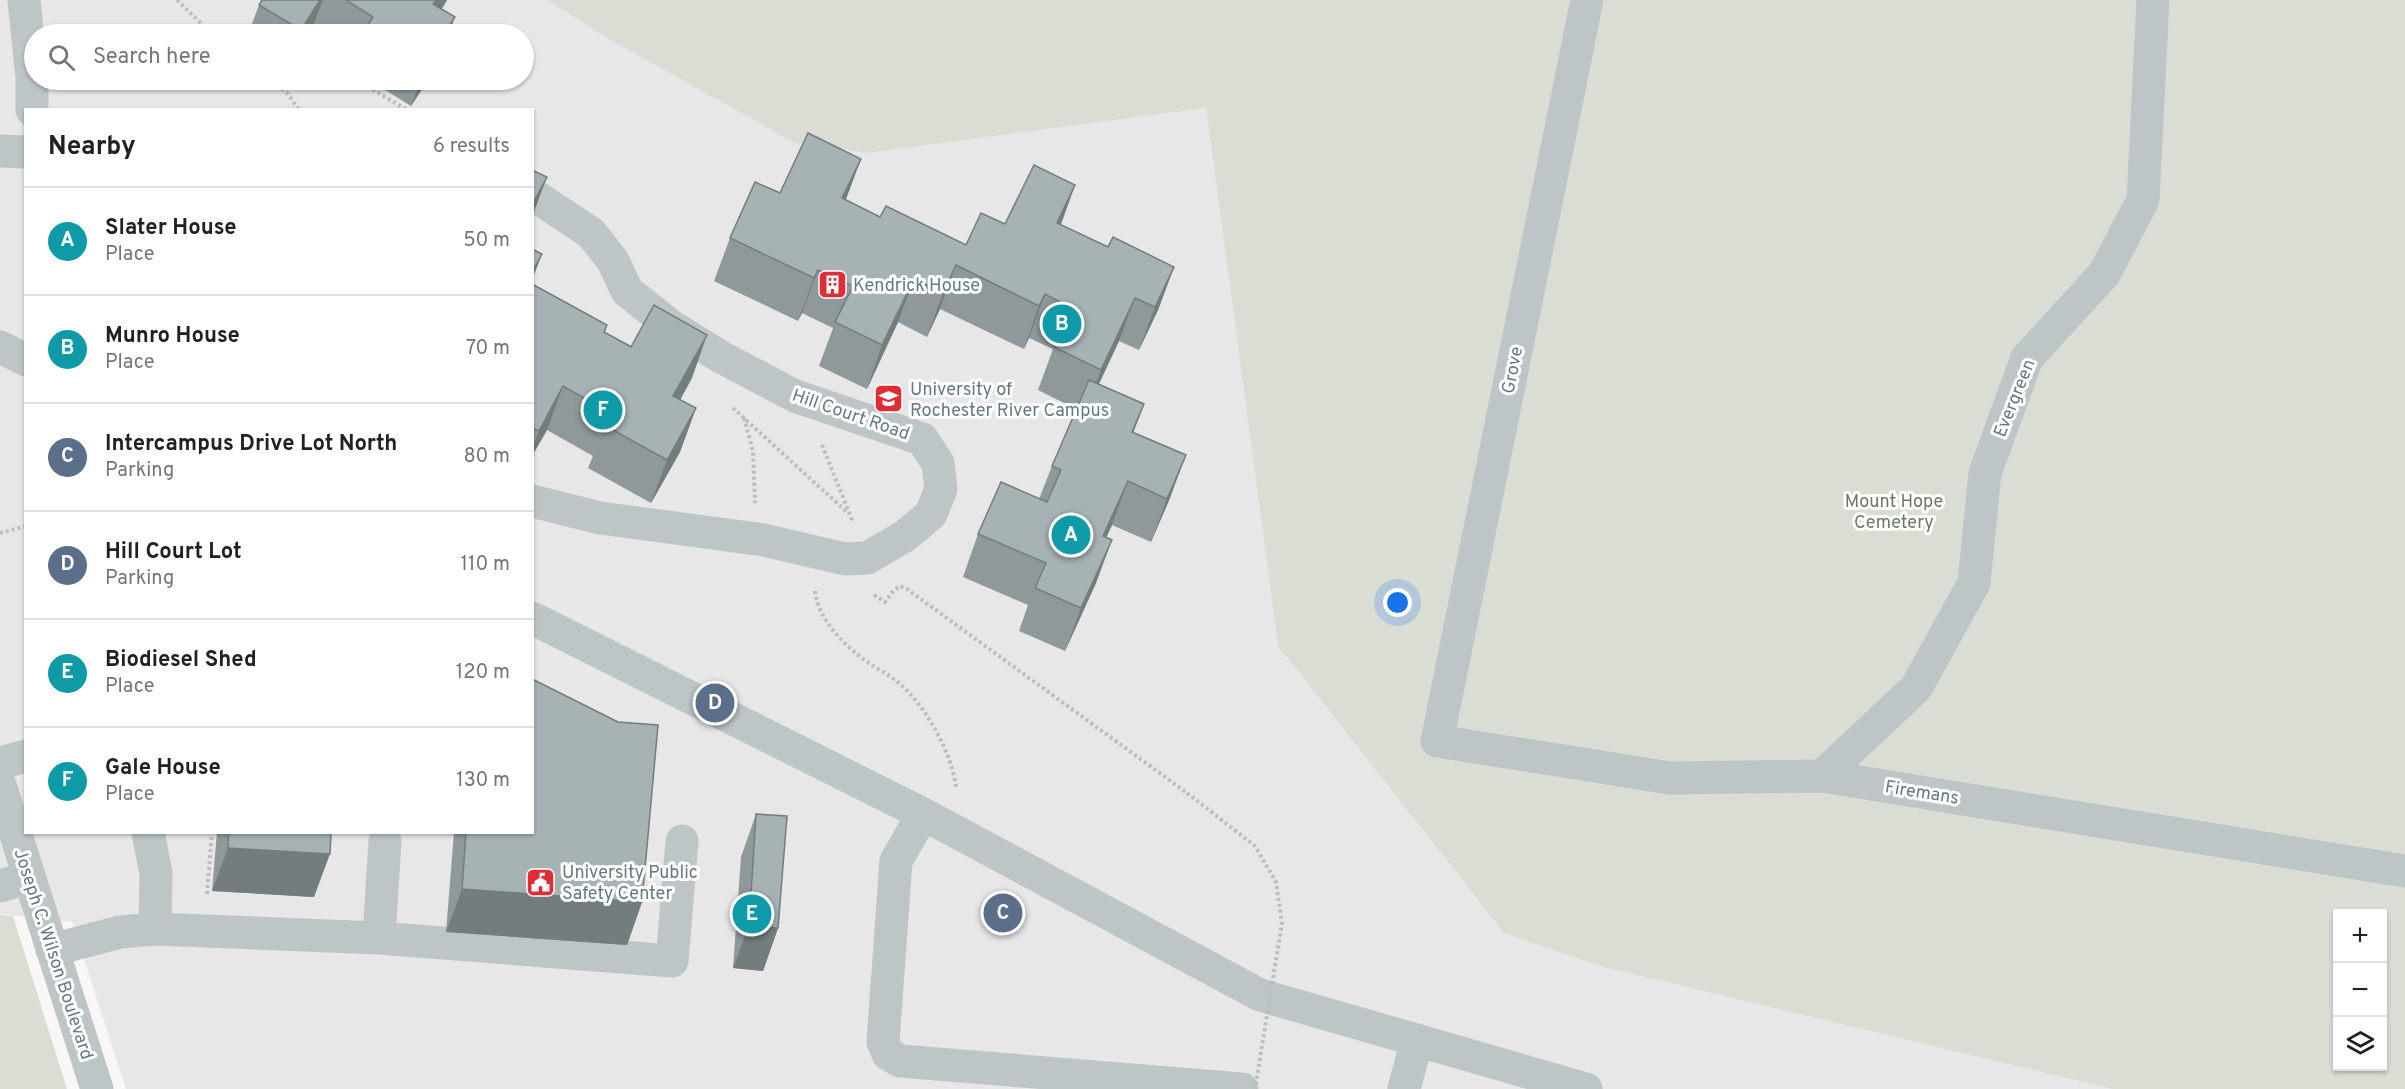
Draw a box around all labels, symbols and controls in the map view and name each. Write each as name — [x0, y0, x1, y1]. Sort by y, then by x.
search box — [24, 24, 534, 90]
icon: search — [45, 41, 78, 74]
text: Search here — [93, 44, 211, 71]
text: Nearby — [48, 131, 136, 164]
text: 6 results — [433, 134, 510, 160]
text: Slater House — [105, 215, 237, 242]
text: A — [60, 228, 75, 254]
text: 50 m — [463, 228, 510, 254]
text: Place — [105, 242, 155, 268]
building icon: Kendrick House — [816, 269, 848, 301]
place label: Kendrick House — [853, 275, 980, 298]
pin: B — [1042, 302, 1082, 346]
text: Munro House — [105, 323, 240, 350]
text: B — [61, 336, 74, 362]
text: 70 m — [466, 336, 510, 362]
street label: Grove — [1498, 345, 1529, 396]
text: Place — [105, 350, 155, 376]
street label: Evergreen — [1989, 356, 2041, 441]
place label: University of Rochester River Campus — [910, 379, 1109, 423]
school or university icon: University of Rochester River Campus — [873, 383, 905, 415]
street label: Hill Court Road — [789, 385, 912, 446]
pin: F — [584, 388, 622, 432]
text: Intercampus Drive Lot North — [105, 431, 397, 458]
text: C — [61, 444, 74, 470]
text: 80 m — [464, 444, 510, 470]
text: Parking — [105, 458, 174, 484]
park label: Mount Hope Cemetery — [1845, 491, 1943, 535]
pin: A — [1052, 512, 1090, 558]
text: Hill Court Lot — [105, 539, 242, 566]
text: D — [60, 552, 75, 578]
text: 110 m — [461, 552, 510, 578]
text: Parking — [105, 566, 174, 592]
your location — [1383, 588, 1412, 617]
text: Biodiesel Shed — [105, 647, 257, 674]
text: E — [61, 660, 74, 686]
text: 120 m — [456, 660, 510, 686]
text: Place — [105, 674, 155, 700]
pin: D — [696, 680, 734, 726]
text: Gale House — [105, 755, 221, 782]
text: F — [62, 768, 73, 794]
text: 130 m — [456, 768, 510, 794]
street label: Firemans — [1883, 776, 1960, 811]
text: Place — [105, 782, 155, 808]
street label: Joseph C. Wilson Boulevard — [8, 846, 98, 1063]
place label: University Public Safety Center — [562, 862, 698, 906]
public building icon: University Public Safety Center — [525, 866, 557, 898]
pin: C — [984, 890, 1022, 936]
pin: E — [732, 892, 771, 936]
map controls — [2333, 909, 2387, 1071]
button: + — [2333, 909, 2387, 963]
button: − — [2333, 963, 2387, 1017]
button: layers — [2333, 1017, 2387, 1071]

